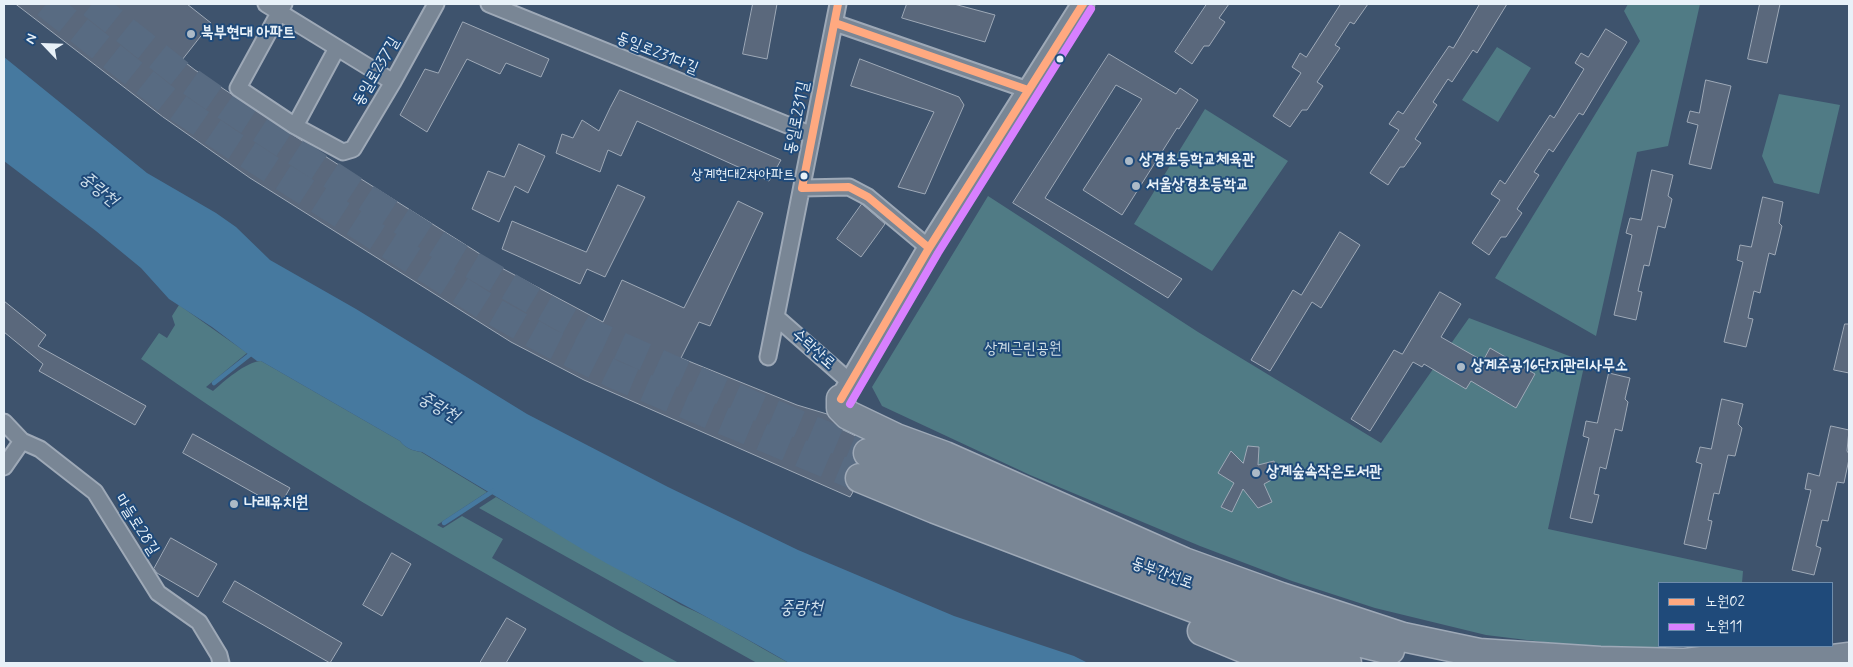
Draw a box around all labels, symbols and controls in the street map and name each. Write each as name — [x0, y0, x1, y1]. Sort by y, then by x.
north arrow — [20, 20, 70, 70]
place label: 북부현대 아파트 — [201, 24, 295, 44]
marker: 북부현대 아파트 — [185, 28, 197, 40]
street label: 동일로231다길 — [613, 29, 701, 79]
text: N — [21, 31, 41, 47]
street label: 동일로237길 — [350, 34, 404, 110]
unlabelled marker — [1055, 54, 1065, 64]
street label: 동일로231길 — [782, 80, 814, 156]
place label: 상경초등학교체육관 — [1139, 151, 1255, 171]
marker: 상경초등학교체육관 — [1123, 155, 1135, 167]
place label: 상계현대2차아파트 — [691, 167, 795, 185]
water label: 중랑천 — [74, 168, 122, 212]
marker: 상계현대2차아파트 — [799, 171, 809, 181]
place label: 서울상경초등학교 — [1146, 176, 1249, 196]
marker: 서울상경초등학교 — [1130, 180, 1142, 192]
street label: 수락산로 — [787, 326, 839, 374]
park label: 상계근린공원 — [984, 340, 1062, 360]
place label: 상계주공16단지관리사무소 — [1471, 357, 1628, 377]
marker: 상계주공16단지관리사무소 — [1455, 361, 1467, 373]
water label: 중랑천 — [414, 388, 462, 428]
place label: 상계숲속작은도서관 — [1266, 463, 1382, 483]
marker: 상계숲속작은도서관 — [1250, 467, 1262, 479]
street label: 마들로28길 — [110, 491, 162, 559]
place label: 나래유치원 — [244, 494, 308, 514]
marker: 나래유치원 — [228, 498, 240, 510]
street label: 동부간선로 — [1128, 554, 1196, 594]
legend — [1658, 582, 1833, 647]
text: 노원02 — [1705, 592, 1745, 612]
water label: 중랑천 — [779, 598, 823, 620]
text: 노원11 — [1705, 617, 1743, 637]

